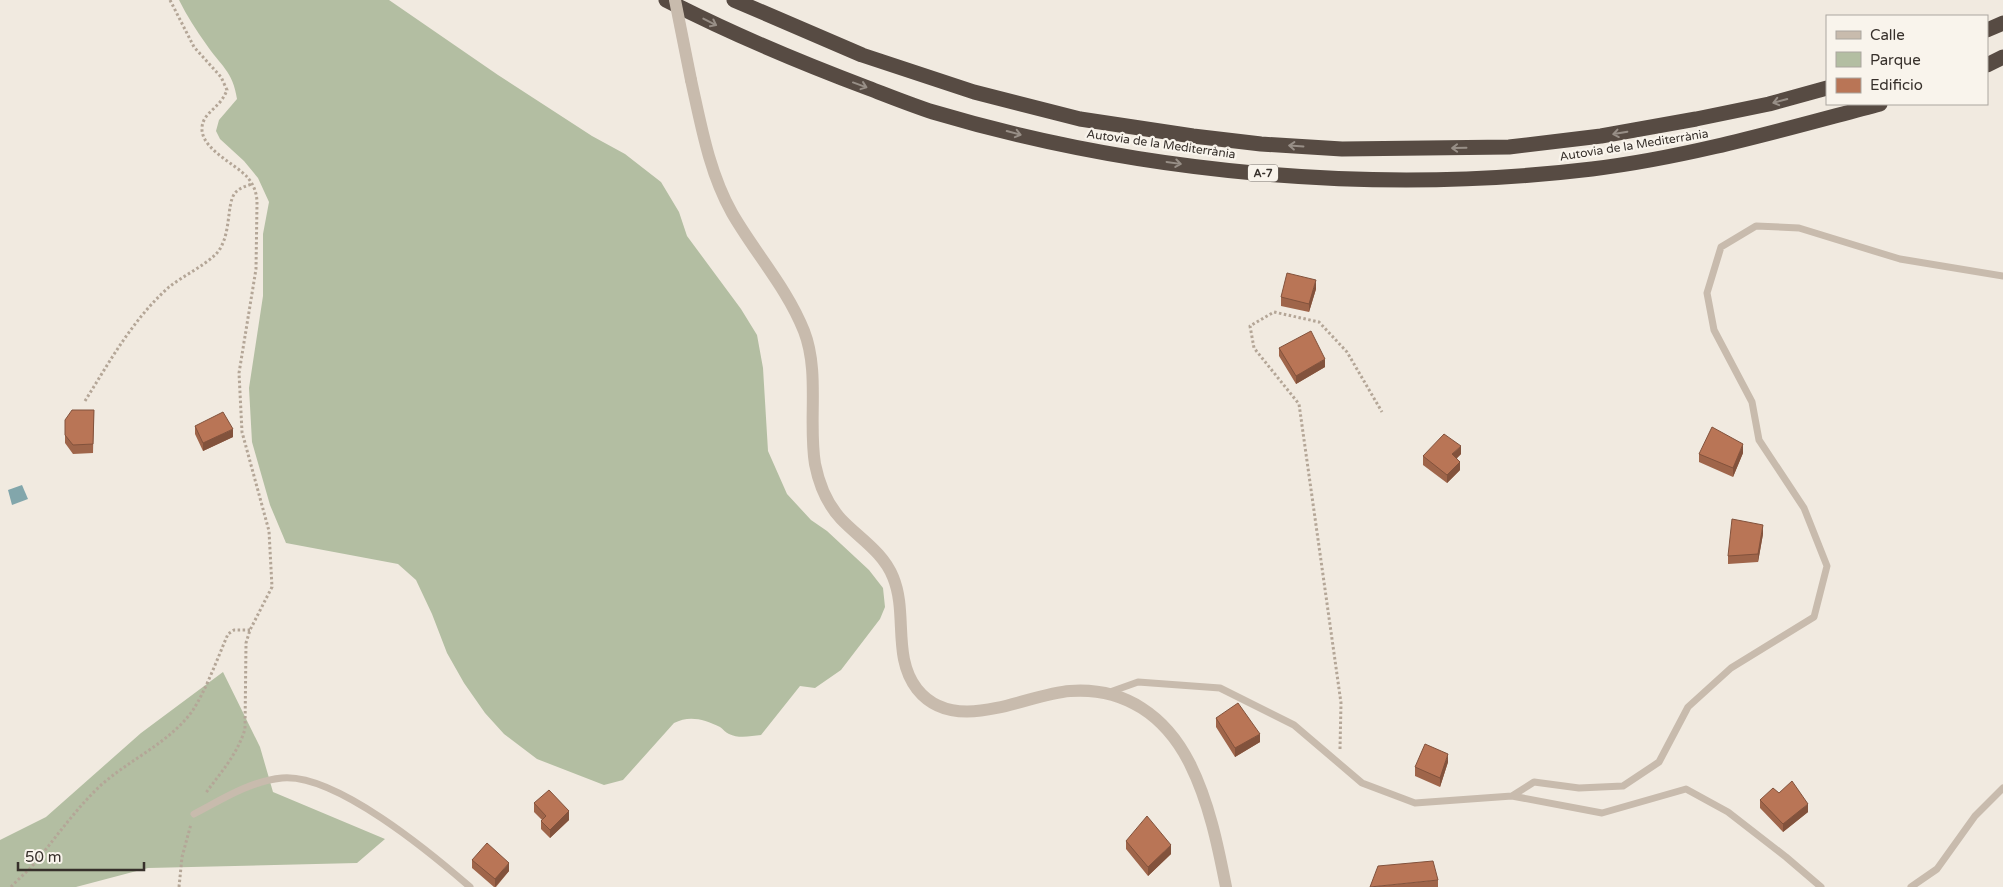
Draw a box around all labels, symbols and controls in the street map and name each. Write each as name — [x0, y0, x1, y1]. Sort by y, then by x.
legend — [1826, 15, 1988, 105]
one-way arrow — [702, 18, 716, 28]
text: Calle — [1870, 26, 1905, 44]
text: Parque — [1870, 51, 1921, 69]
text: Edificio — [1870, 76, 1923, 94]
one-way arrow — [851, 81, 867, 90]
one-way arrow — [1772, 97, 1788, 107]
street label: Autovia de la Mediterrània — [1559, 126, 1709, 164]
street label: Autovia de la Mediterrània — [1086, 127, 1236, 161]
one-way arrow — [1613, 128, 1629, 138]
one-way arrow — [1006, 129, 1022, 139]
one-way arrow — [1289, 142, 1305, 151]
one-way arrow — [1451, 143, 1468, 153]
one-way arrow — [1166, 158, 1182, 168]
road number: A-7 — [1248, 164, 1278, 182]
scale bar — [18, 840, 144, 872]
text: 50 m — [25, 848, 62, 866]

